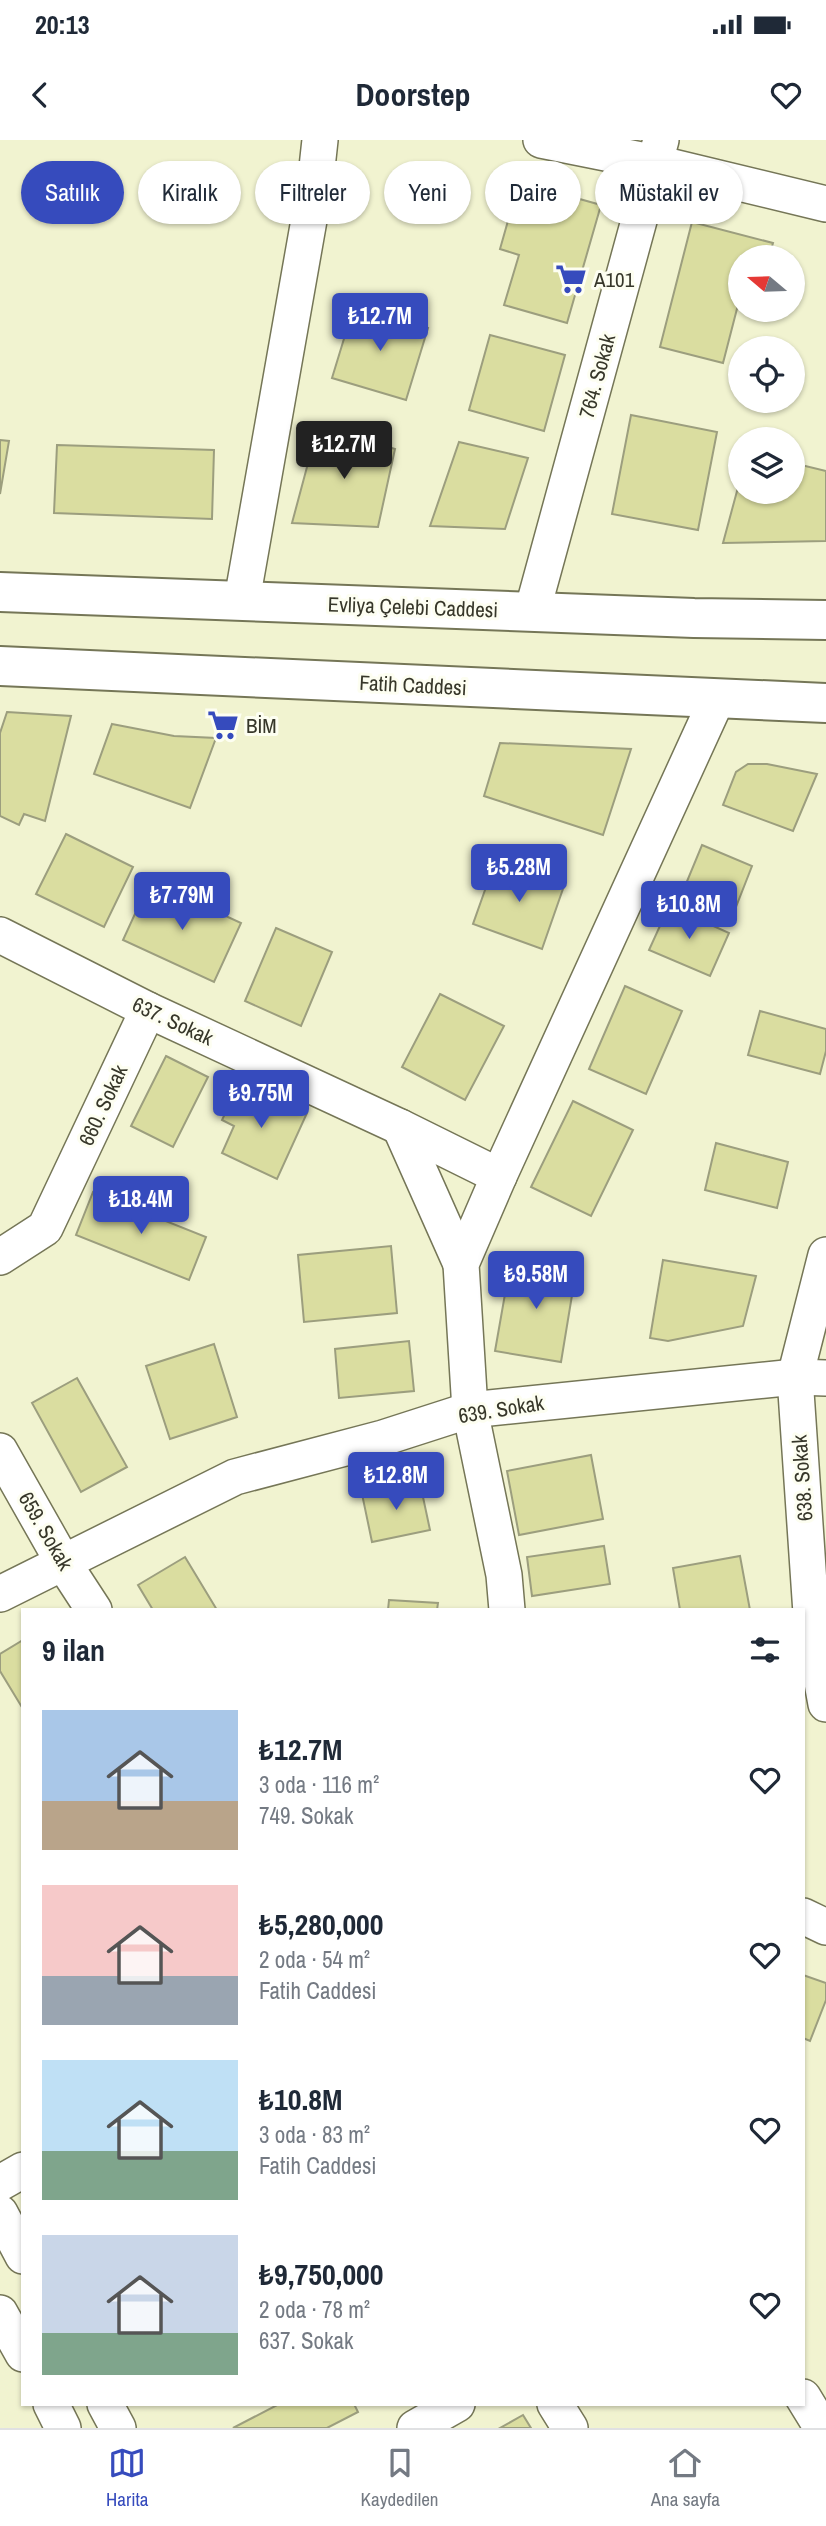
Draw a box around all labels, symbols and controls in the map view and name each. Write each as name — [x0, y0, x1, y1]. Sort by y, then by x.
text: 20:13 — [35, 7, 90, 42]
text: Doorstep — [355, 73, 471, 116]
icon: back — [21, 76, 59, 114]
icon: heart — [767, 76, 805, 114]
chip: Satılık — [21, 161, 124, 224]
chip: Kiralık — [138, 161, 241, 224]
chip: Filtreler — [255, 161, 370, 224]
chip: Yeni — [384, 161, 471, 224]
chip: Daire — [485, 161, 581, 224]
chip: Müstakil ev — [595, 161, 743, 224]
north arrow — [728, 245, 805, 322]
map controls — [728, 245, 805, 504]
supermarket icon: A101 — [554, 262, 588, 296]
place label: A101 — [593, 265, 635, 294]
pin: ₺12.7M — [323, 294, 437, 353]
text: ₺12.7M — [348, 300, 412, 331]
street label: 764. Sokak — [572, 330, 622, 421]
button: locate — [728, 336, 805, 413]
pin: ₺12.7M — [287, 422, 401, 481]
button: layers — [728, 427, 805, 504]
text: ₺12.7M — [312, 428, 376, 459]
street label: Evliya Çelebi Caddesi — [327, 590, 499, 624]
street label: Fatih Caddesi — [359, 668, 467, 702]
supermarket icon: BİM — [206, 708, 240, 742]
place label: BİM — [246, 711, 277, 740]
pin: ₺5.28M — [462, 844, 576, 904]
text: ₺5.28M — [487, 851, 551, 882]
pin: ₺7.79M — [125, 872, 239, 932]
text: ₺7.79M — [150, 879, 214, 910]
pin: ₺10.8M — [632, 882, 746, 941]
text: ₺10.8M — [657, 888, 721, 919]
street label: 637. Sokak — [128, 990, 219, 1053]
street label: 660. Sokak — [72, 1059, 135, 1150]
pin: ₺9.75M — [204, 1070, 318, 1130]
text: ₺9.75M — [229, 1077, 293, 1108]
pin: ₺18.4M — [84, 1176, 198, 1236]
text: ₺18.4M — [109, 1183, 173, 1214]
pin: ₺9.58M — [479, 1252, 593, 1311]
text: ₺9.58M — [504, 1258, 568, 1289]
street label: 639. Sokak — [456, 1388, 546, 1430]
street label: 638. Sokak — [785, 1434, 819, 1522]
pin: ₺12.8M — [339, 1452, 453, 1512]
text: ₺12.8M — [364, 1459, 428, 1490]
street label: 659. Sokak — [12, 1486, 80, 1576]
text: 9 ilan — [42, 1630, 105, 1670]
icon: filters — [746, 1631, 784, 1669]
text: ₺12.7M — [259, 1729, 342, 1769]
icon: home — [98, 1738, 182, 1822]
icon: heart — [746, 1761, 784, 1799]
text: 3 oda · 116 m² — [259, 1769, 379, 1800]
text: 749. Sokak — [259, 1800, 353, 1831]
text: ₺5,280,000 — [259, 1904, 383, 1944]
icon: home — [98, 1913, 182, 1997]
icon: heart — [746, 1936, 784, 1974]
text: 2 oda · 54 m² — [259, 1944, 370, 1975]
text: Fatih Caddesi — [259, 1975, 377, 2006]
text: ₺10.8M — [259, 2079, 342, 2119]
icon: home — [98, 2088, 182, 2172]
icon: heart — [746, 2111, 784, 2149]
text: 3 oda · 83 m² — [259, 2119, 370, 2150]
text: Fatih Caddesi — [259, 2150, 377, 2181]
text: ₺9,750,000 — [259, 2254, 383, 2294]
icon: home — [98, 2263, 182, 2347]
icon: heart — [746, 2286, 784, 2324]
text: 2 oda · 78 m² — [259, 2294, 370, 2325]
text: 637. Sokak — [259, 2325, 353, 2356]
tab: Harita — [106, 2444, 148, 2512]
tab: Kaydedilen — [361, 2444, 439, 2512]
tab: Ana sayfa — [651, 2444, 720, 2512]

